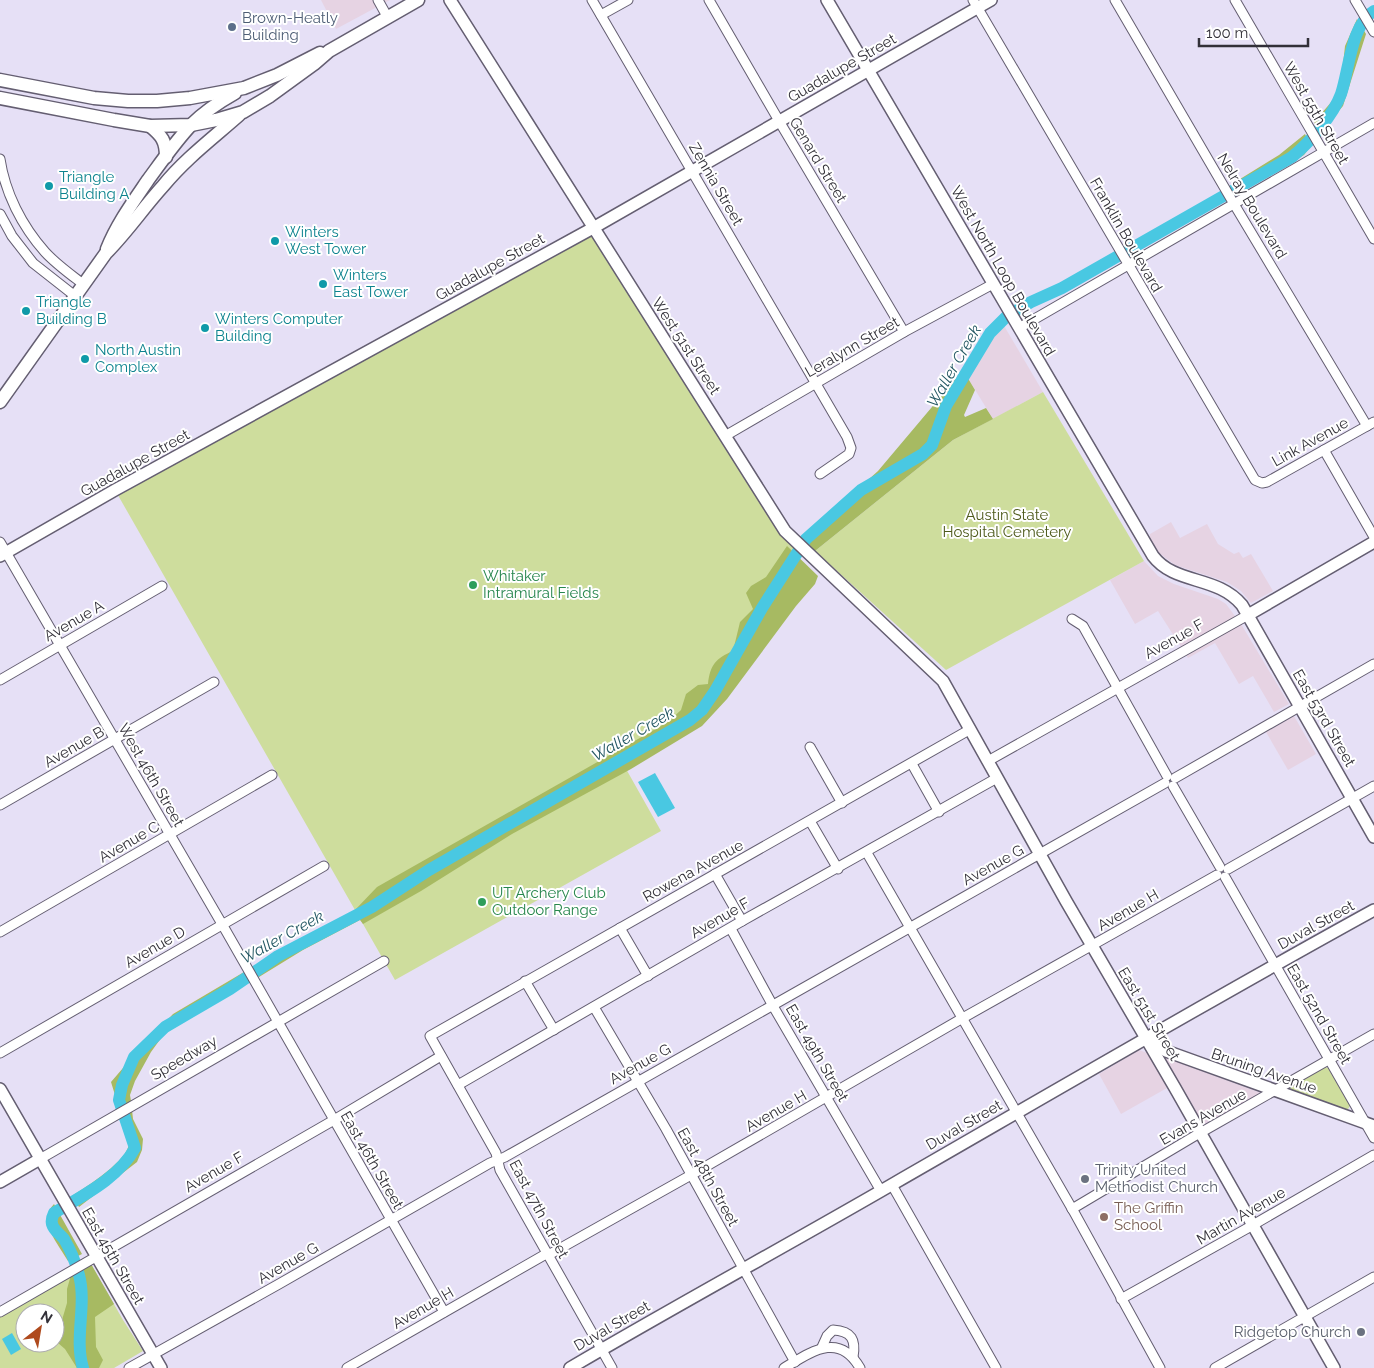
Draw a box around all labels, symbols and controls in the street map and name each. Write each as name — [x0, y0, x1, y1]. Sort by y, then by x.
place label: Brown-Heatly Building — [242, 9, 338, 44]
scale bar — [1199, 15, 1308, 47]
marker: Brown-Heatly Building — [226, 21, 238, 33]
text: 100 m — [1206, 24, 1248, 42]
street label: Guadalupe Street — [785, 30, 899, 106]
street label: West 55th Street — [1279, 59, 1353, 167]
street label: Genard Street — [785, 114, 851, 206]
street label: Zennia Street — [685, 140, 747, 228]
street label: Nelray Boulevard — [1213, 150, 1291, 262]
place label: Triangle Building A — [59, 168, 129, 203]
street label: Franklin Boulevard — [1086, 175, 1166, 295]
marker: Triangle Building A — [43, 180, 55, 192]
street label: West North Loop Boulevard — [947, 183, 1059, 359]
place label: Winters West Tower — [285, 223, 367, 258]
street label: Guadalupe Street — [432, 230, 548, 304]
marker: Winters West Tower — [269, 235, 281, 247]
place label: Winters East Tower — [333, 266, 409, 301]
marker: Winters East Tower — [317, 278, 329, 290]
place label: Triangle Building B — [36, 293, 107, 328]
street label: West 51st Street — [648, 294, 724, 398]
marker: Triangle Building B — [20, 305, 32, 317]
place label: Winters Computer Building — [215, 310, 344, 345]
street label: Leralynn Street — [802, 313, 902, 381]
water label: Waller Creek — [923, 321, 985, 411]
marker: Winters Computer Building — [199, 322, 211, 334]
place label: North Austin Complex — [95, 341, 181, 376]
marker: North Austin Complex — [79, 353, 91, 365]
street label: Link Avenue — [1269, 414, 1352, 470]
street label: Guadalupe Street — [77, 426, 193, 500]
park label: Austin State Hospital Cemetery — [943, 506, 1072, 541]
place label: Whitaker Intramural Fields — [483, 567, 599, 602]
marker: Whitaker Intramural Fields — [467, 579, 479, 591]
street label: Avenue A — [41, 597, 107, 645]
street label: Avenue F — [1141, 615, 1207, 663]
street label: East 53rd Street — [1289, 666, 1359, 770]
water label: Waller Creek — [588, 703, 678, 765]
street label: West 46th Street — [114, 720, 188, 830]
street label: Avenue B — [41, 723, 107, 771]
street label: Avenue C — [96, 818, 162, 866]
street label: Rowena Avenue — [640, 836, 746, 906]
street label: Avenue G — [959, 841, 1027, 889]
place label: UT Archery Club Outdoor Range — [492, 884, 606, 919]
street label: Avenue H — [1094, 885, 1162, 935]
street label: Avenue F — [687, 894, 753, 942]
marker: UT Archery Club Outdoor Range — [476, 896, 488, 908]
street label: Duval Street — [1275, 897, 1357, 953]
water label: Waller Creek — [237, 906, 327, 968]
street label: Avenue D — [121, 922, 189, 972]
street label: East 52nd Street — [1283, 961, 1355, 1067]
street label: East 51st Street — [1114, 964, 1184, 1064]
street label: East 49th Street — [782, 1001, 852, 1105]
street label: Speedway — [148, 1032, 220, 1084]
street label: Avenue G — [606, 1040, 674, 1088]
street label: Bruning Avenue — [1209, 1045, 1319, 1098]
street label: Evans Avenue — [1157, 1085, 1250, 1149]
street label: Avenue H — [742, 1086, 810, 1136]
street label: Duval Street — [923, 1096, 1005, 1154]
street label: East 46th Street — [337, 1108, 407, 1212]
street label: East 48th Street — [674, 1125, 742, 1229]
street label: Avenue F — [181, 1148, 247, 1196]
street label: East 47th Street — [506, 1157, 572, 1261]
place label: Trinity United Methodist Church — [1095, 1161, 1218, 1196]
marker: Trinity United Methodist Church — [1079, 1173, 1091, 1185]
street label: Martin Avenue — [1193, 1183, 1289, 1249]
place label: The Griffin School — [1114, 1199, 1184, 1234]
street label: East 45th Street — [78, 1204, 148, 1308]
marker: The Griffin School — [1098, 1211, 1110, 1223]
street label: Avenue G — [254, 1238, 322, 1288]
street label: Avenue H — [389, 1283, 457, 1333]
street label: Duval Street — [571, 1297, 653, 1355]
north arrow — [15, 1303, 65, 1353]
text: N — [38, 1307, 55, 1326]
place label: Ridgetop Church — [1234, 1323, 1351, 1341]
marker: Ridgetop Church — [1355, 1326, 1367, 1338]

